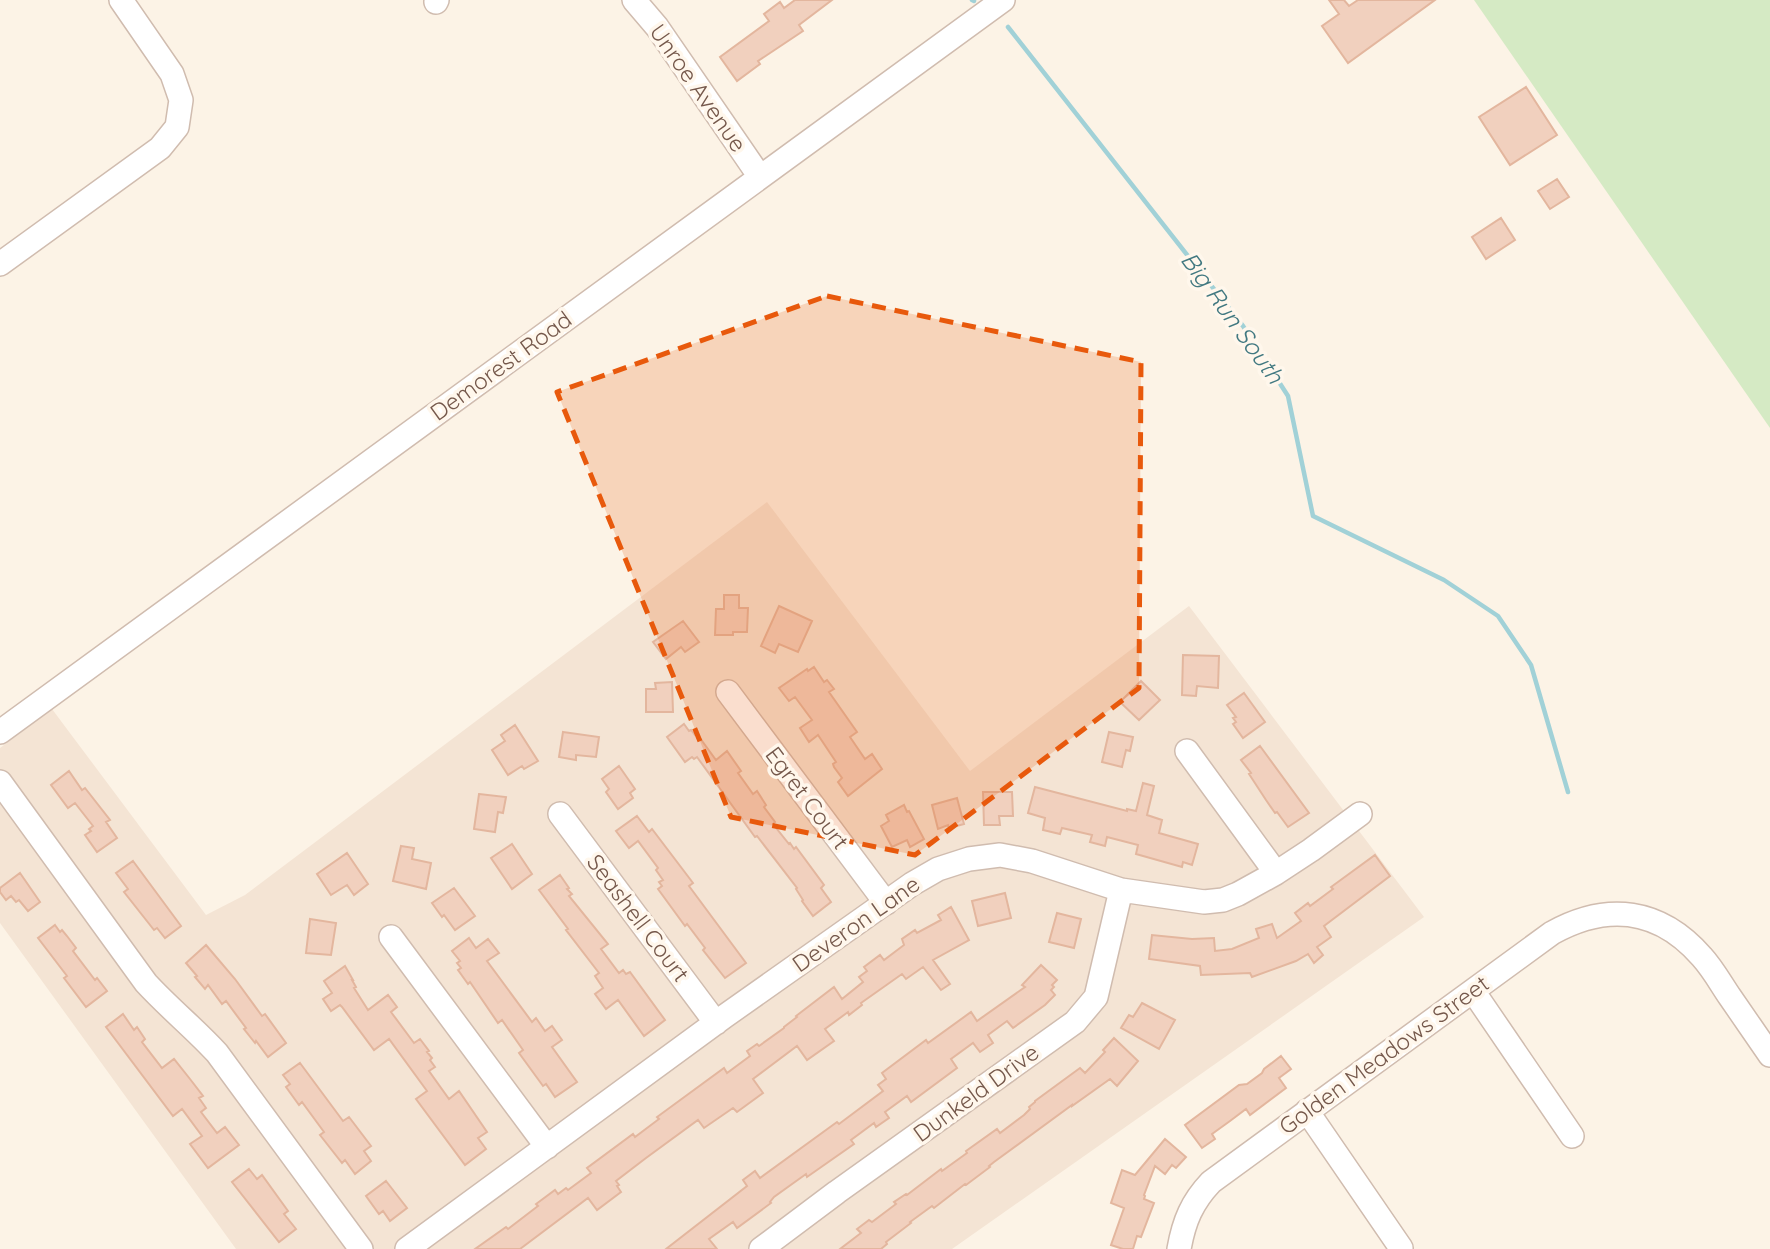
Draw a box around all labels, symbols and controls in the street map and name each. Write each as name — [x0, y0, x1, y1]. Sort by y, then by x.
street label: Unroe Avenue — [644, 18, 753, 157]
water label: Big Run South — [1175, 246, 1291, 389]
street label: Demorest Road — [424, 305, 577, 427]
street label: Egret Court — [759, 741, 856, 855]
street label: Seashell Court — [581, 848, 696, 987]
street label: Deveron Lane — [786, 869, 925, 978]
street label: Golden Meadows Street — [1273, 969, 1494, 1141]
street label: Dunkeld Drive — [907, 1037, 1044, 1148]

